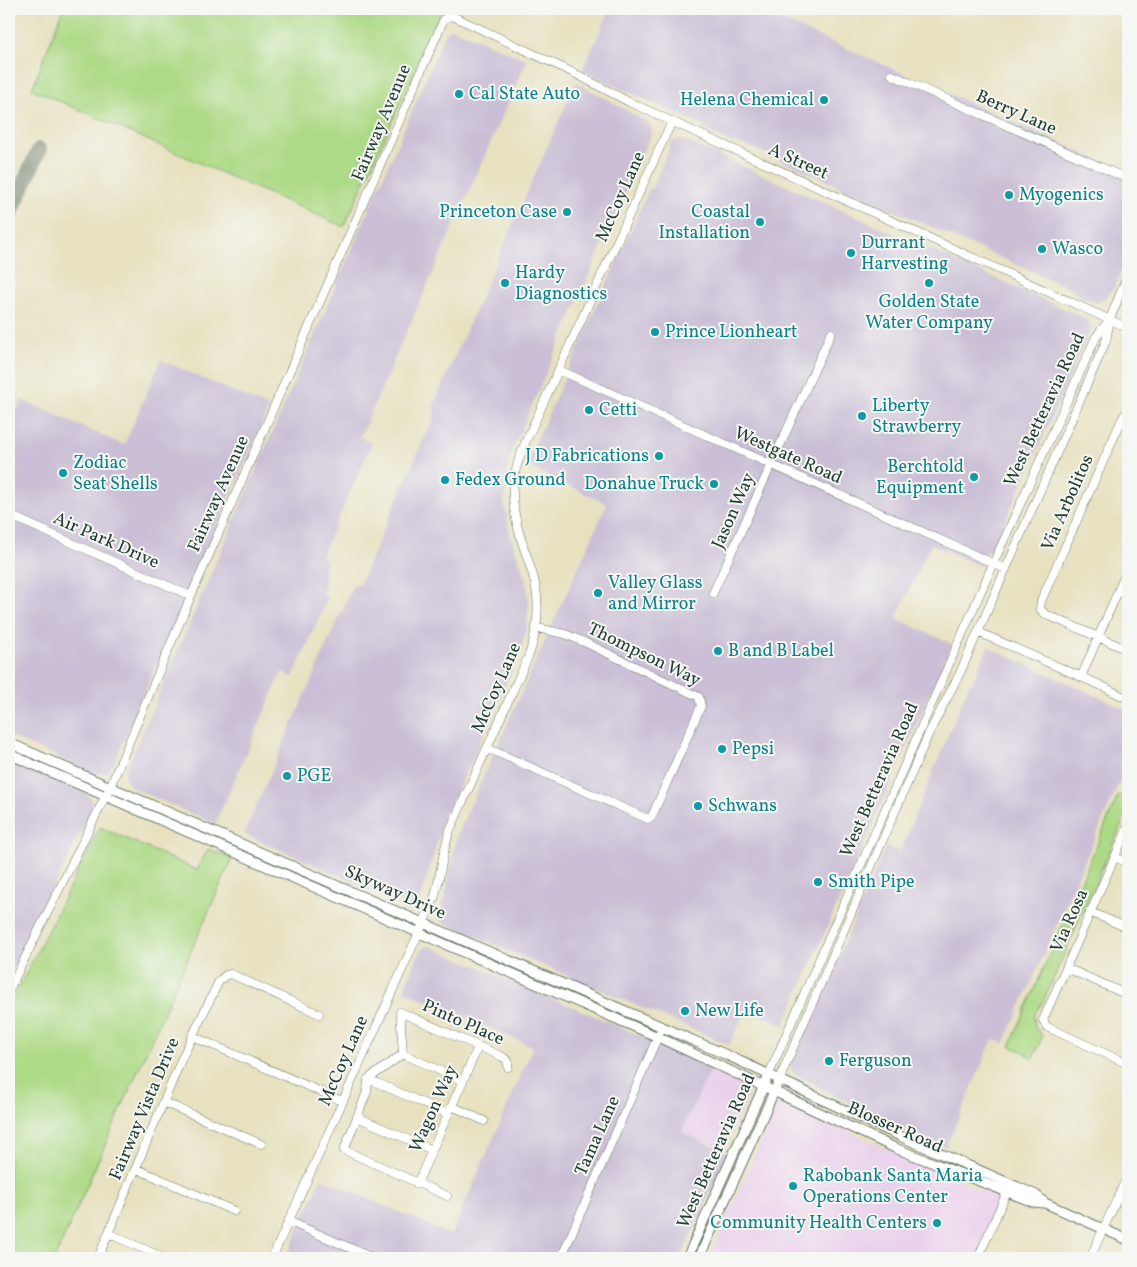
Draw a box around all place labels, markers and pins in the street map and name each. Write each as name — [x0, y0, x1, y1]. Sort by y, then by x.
place label: Cal State Auto — [469, 82, 580, 107]
marker: Cal State Auto — [453, 88, 465, 100]
place label: Helena Chemical — [680, 88, 814, 113]
marker: Helena Chemical — [818, 94, 830, 106]
place label: Myogenics — [1019, 183, 1104, 208]
marker: Myogenics — [1003, 189, 1015, 201]
place label: Princeton Case — [439, 200, 557, 225]
place label: Coastal Installation — [658, 200, 750, 246]
marker: Princeton Case — [561, 206, 573, 218]
marker: Coastal Installation — [754, 216, 766, 228]
place label: Durrant Harvesting — [861, 231, 948, 277]
place label: Wasco — [1052, 237, 1103, 262]
marker: Wasco — [1036, 243, 1048, 255]
marker: Durrant Harvesting — [845, 247, 857, 259]
place label: Hardy Diagnostics — [515, 261, 607, 307]
marker: Hardy Diagnostics — [499, 277, 511, 289]
marker: Golden State Water Company — [923, 277, 935, 289]
place label: Golden State Water Company — [865, 290, 993, 336]
place label: Prince Lionheart — [665, 320, 797, 345]
marker: Prince Lionheart — [649, 326, 661, 338]
place label: Liberty Strawberry — [872, 394, 962, 440]
place label: Cetti — [599, 398, 637, 423]
marker: Cetti — [583, 404, 595, 416]
marker: Liberty Strawberry — [856, 410, 868, 422]
place label: J D Fabrications — [525, 444, 649, 469]
marker: J D Fabrications — [653, 450, 665, 462]
place label: Zodiac Seat Shells — [73, 451, 158, 497]
place label: Berchtold Equipment — [876, 455, 964, 501]
marker: Zodiac Seat Shells — [57, 467, 69, 479]
place label: Fedex Ground — [455, 468, 566, 493]
marker: Berchtold Equipment — [968, 471, 980, 483]
place label: Donahue Truck — [584, 472, 704, 497]
marker: Fedex Ground — [439, 474, 451, 486]
marker: Donahue Truck — [708, 478, 720, 490]
place label: Valley Glass and Mirror — [608, 571, 703, 617]
marker: Valley Glass and Mirror — [592, 587, 604, 599]
place label: B and B Label — [728, 639, 834, 664]
marker: B and B Label — [712, 645, 724, 657]
place label: Pepsi — [732, 737, 774, 762]
marker: Pepsi — [716, 743, 728, 755]
place label: PGE — [297, 764, 332, 789]
marker: PGE — [281, 770, 293, 782]
place label: Schwans — [708, 794, 777, 819]
marker: Schwans — [692, 800, 704, 812]
place label: Smith Pipe — [828, 870, 915, 895]
marker: Smith Pipe — [812, 876, 824, 888]
place label: New Life — [695, 999, 764, 1024]
marker: New Life — [679, 1005, 691, 1017]
place label: Ferguson — [839, 1049, 912, 1074]
marker: Ferguson — [823, 1055, 835, 1067]
place label: Rabobank Santa Maria Operations Center — [803, 1164, 983, 1210]
marker: Rabobank Santa Maria Operations Center — [787, 1180, 799, 1192]
place label: Community Health Centers — [710, 1211, 927, 1236]
marker: Community Health Centers — [931, 1217, 943, 1229]

